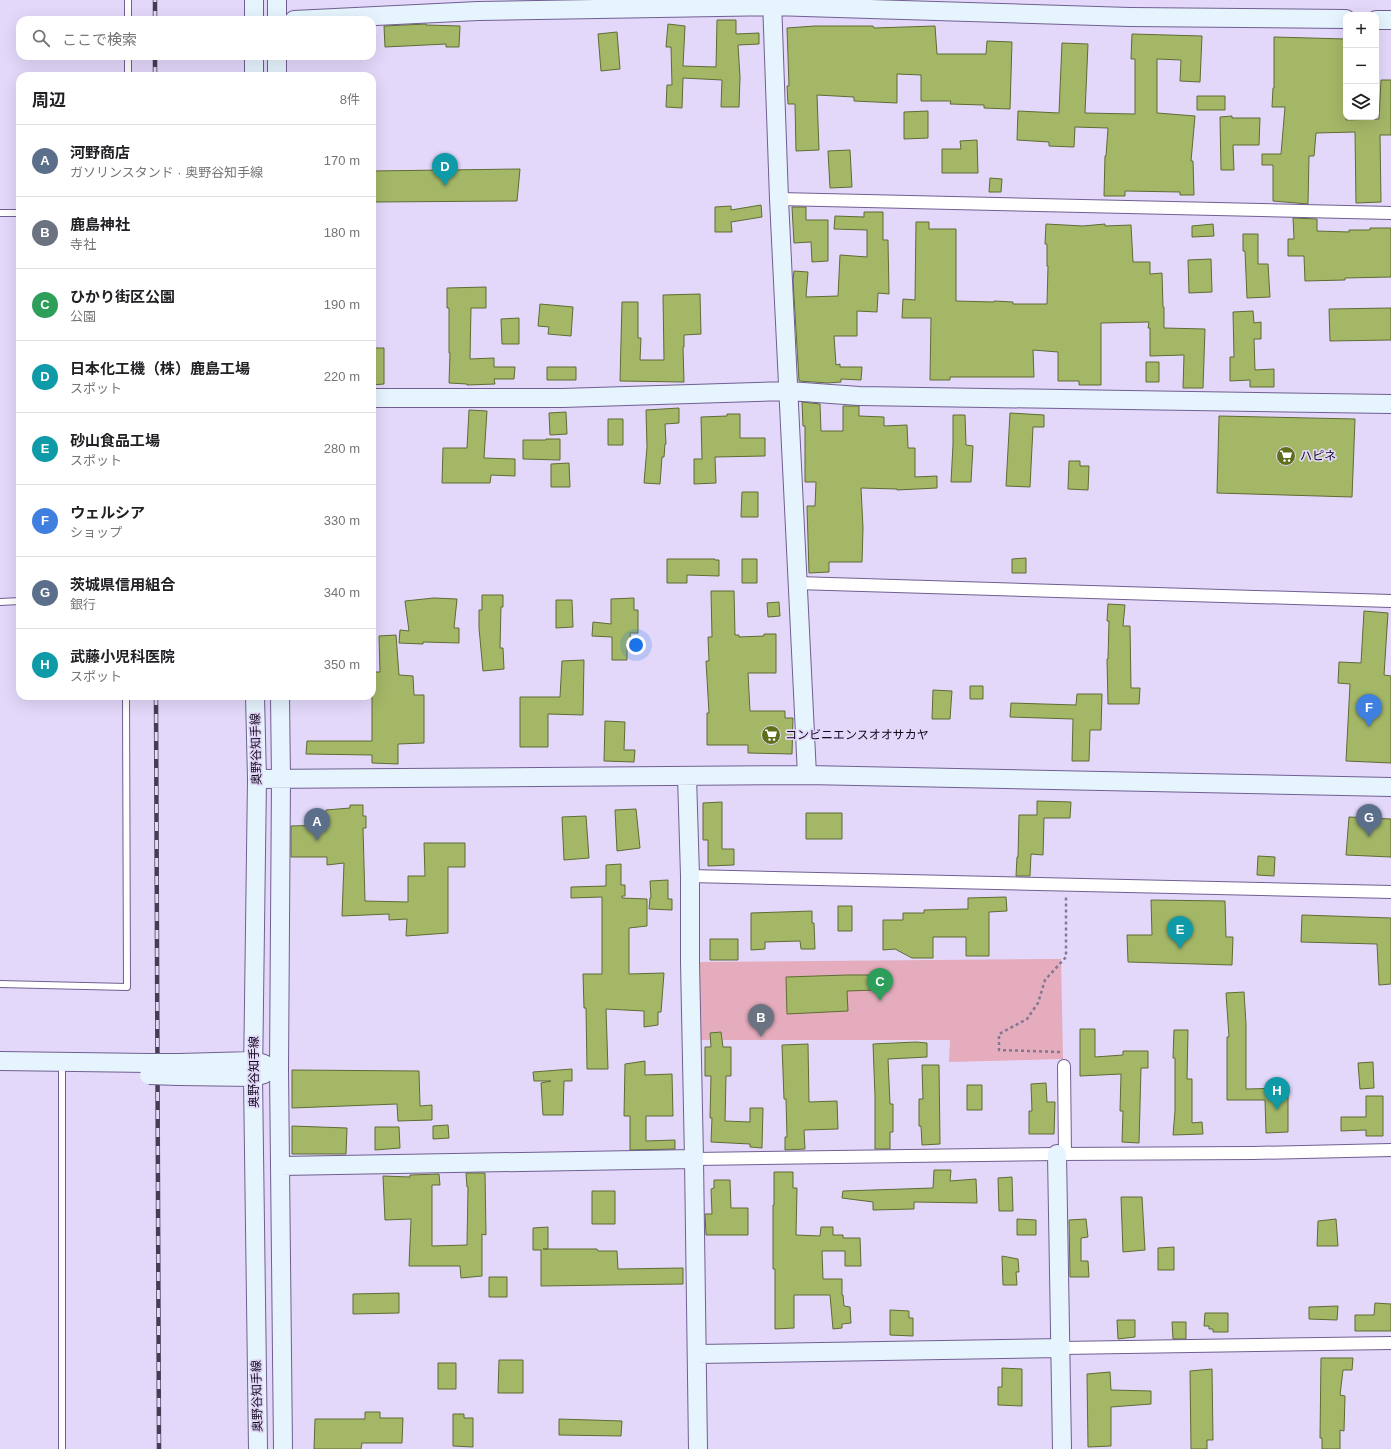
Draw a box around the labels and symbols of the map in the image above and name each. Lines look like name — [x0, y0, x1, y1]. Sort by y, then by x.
pin: D — [432, 153, 458, 186]
supermarket icon: ハピネ — [1275, 445, 1297, 467]
place label: ハピネ — [1300, 449, 1336, 463]
your location — [626, 635, 646, 655]
pin: F — [1356, 694, 1382, 727]
street label: 奥野谷知手線 — [248, 713, 264, 785]
supermarket icon: コンビニエンスオオサカヤ — [760, 724, 782, 746]
place label: コンビニエンスオオサカヤ — [785, 728, 929, 742]
pin: G — [1356, 804, 1382, 837]
pin: A — [304, 808, 330, 841]
pin: E — [1167, 916, 1193, 949]
pin: C — [867, 968, 893, 1001]
pin: B — [748, 1004, 774, 1037]
street label: 奥野谷知手線 — [247, 1036, 261, 1108]
pin: H — [1264, 1077, 1290, 1110]
street label: 奥野谷知手線 — [249, 1360, 265, 1432]

